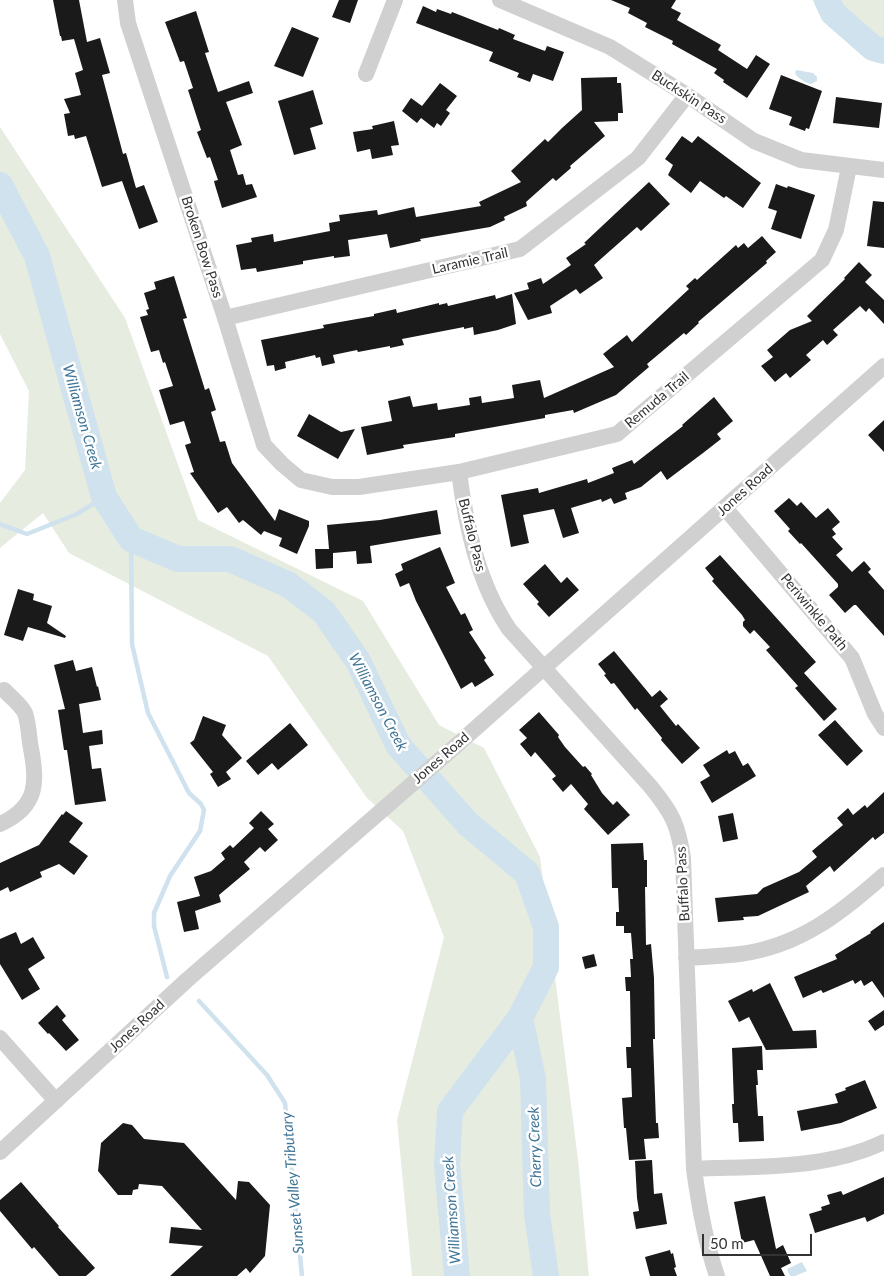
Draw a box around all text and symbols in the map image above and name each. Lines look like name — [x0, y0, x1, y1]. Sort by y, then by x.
street label: Buckskin Pass — [648, 67, 730, 127]
street label: Broken Bow Pass — [178, 194, 226, 300]
street label: Laramie Trail — [430, 244, 510, 278]
water label: Williamson Creek — [58, 362, 106, 472]
street label: Remuda Trail — [621, 368, 693, 432]
street label: Jones Road — [714, 461, 776, 519]
street label: Buffalo Pass — [455, 497, 489, 573]
street label: Periwinkle Path — [777, 570, 851, 654]
water label: Williamson Creek — [345, 650, 411, 754]
street label: Jones Road — [409, 729, 473, 787]
street label: Buffalo Pass — [673, 846, 693, 922]
street label: Jones Road — [106, 996, 168, 1056]
water label: Cherry Creek — [525, 1106, 545, 1188]
water label: Sunset Valley Tributary — [278, 1111, 308, 1255]
water label: Williamson Creek — [439, 1155, 465, 1265]
scale bar — [704, 1224, 814, 1256]
text: 50 m — [710, 1234, 744, 1252]

